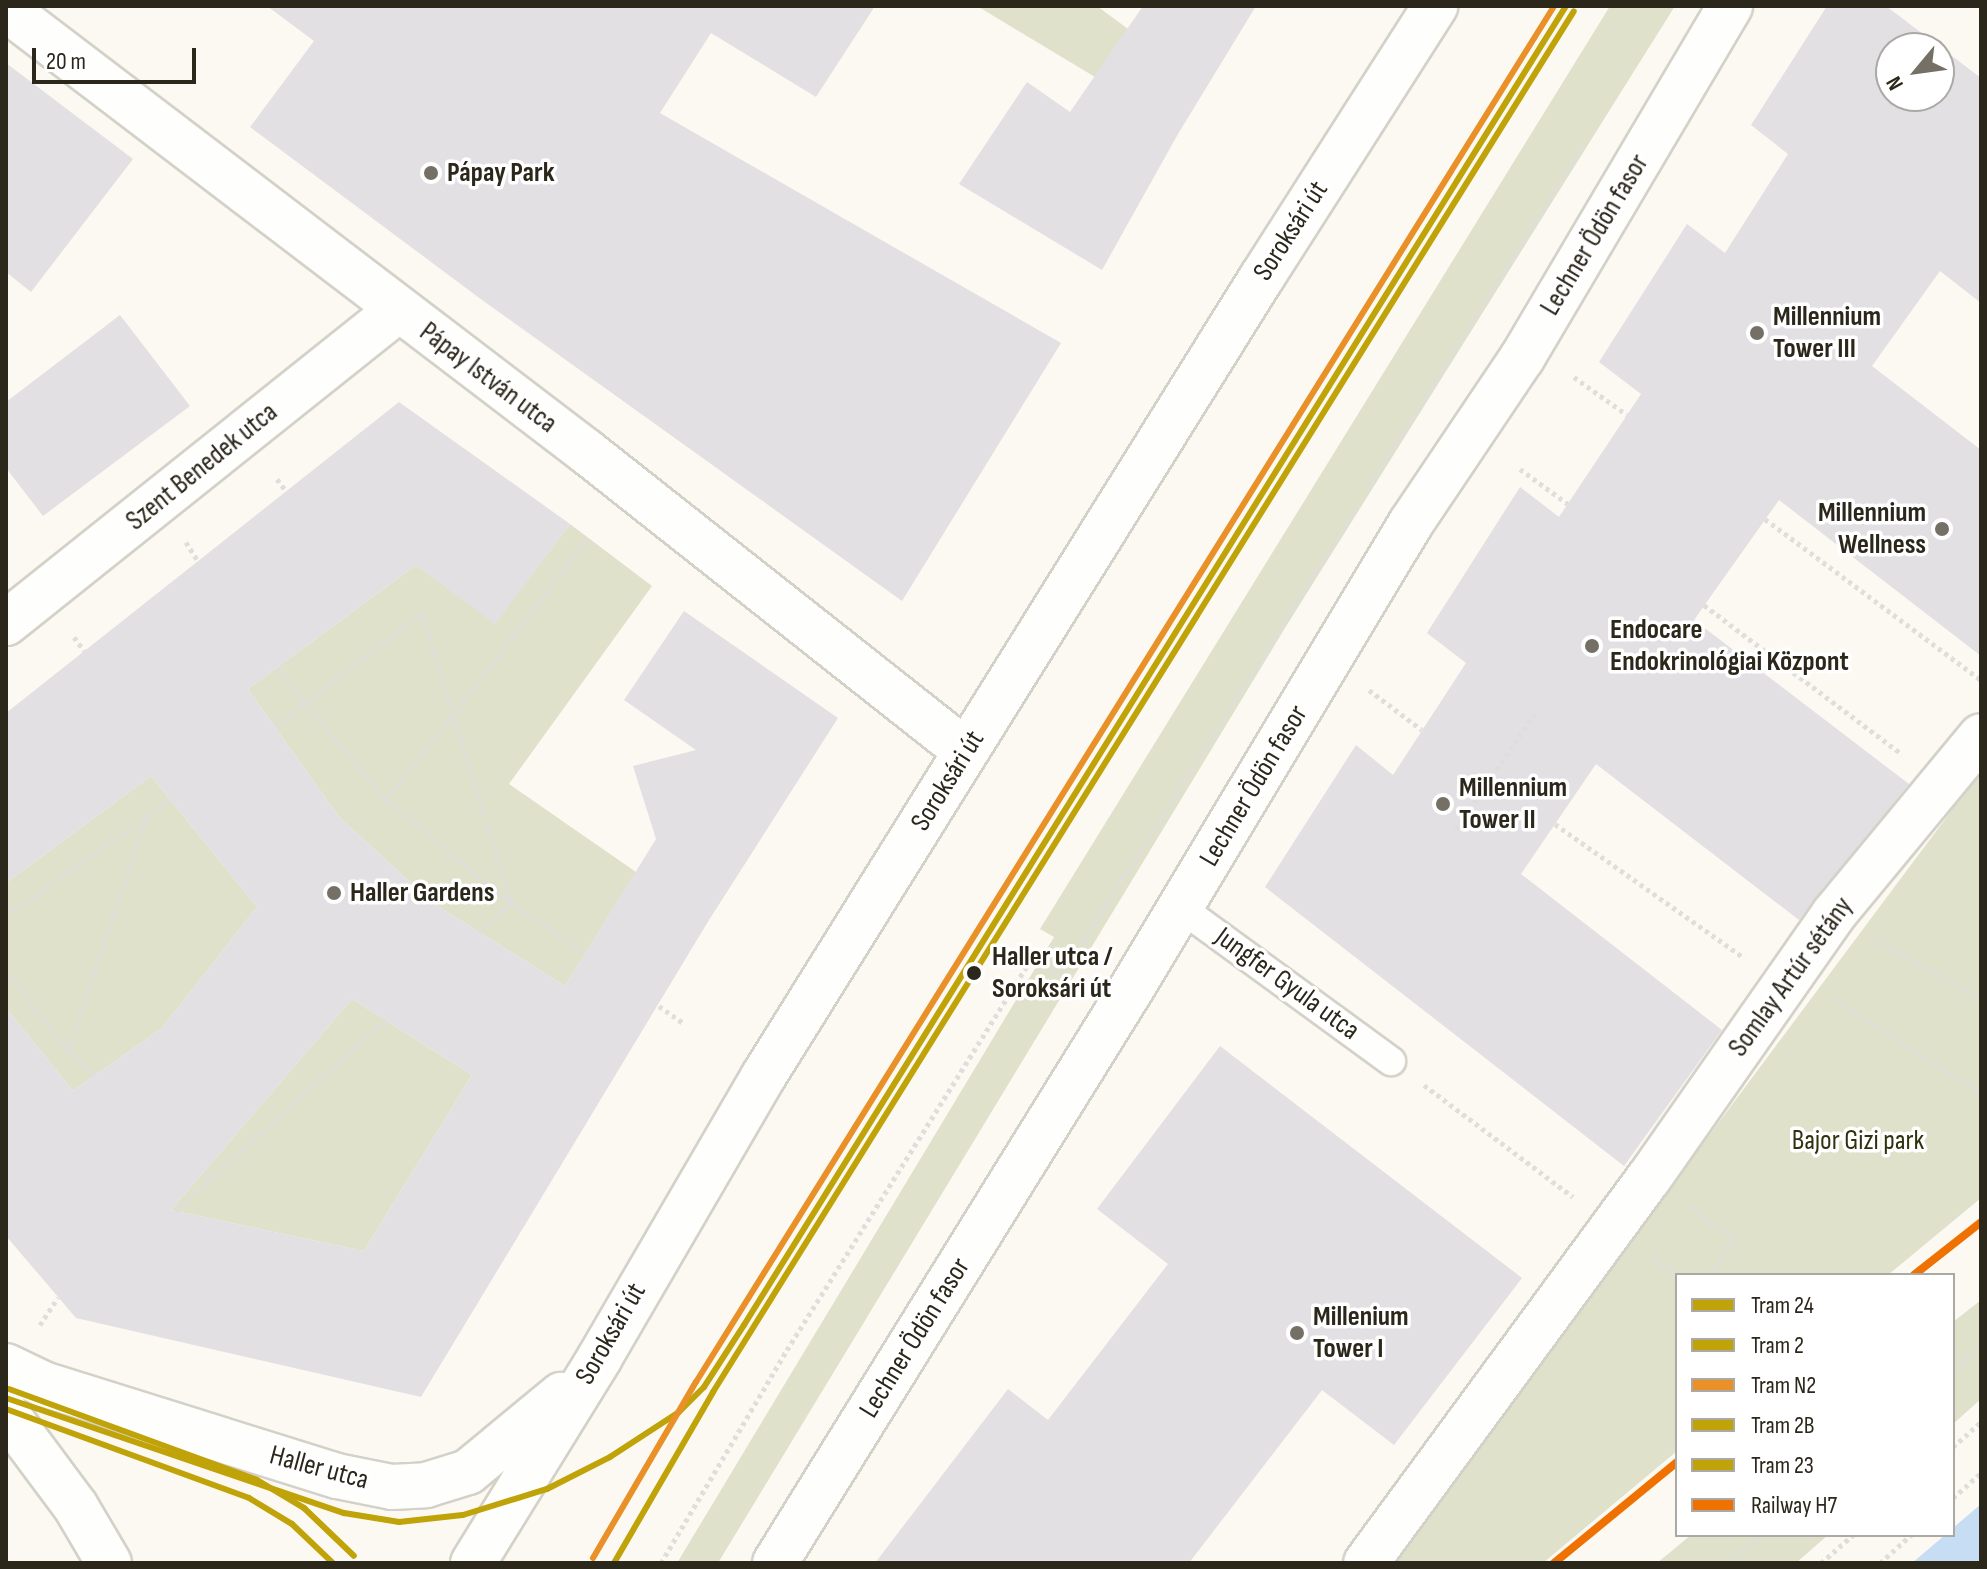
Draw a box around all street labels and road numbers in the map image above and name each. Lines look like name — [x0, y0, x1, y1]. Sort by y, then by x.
street label: Lechner Ödön fasor — [1534, 148, 1656, 322]
street label: Soroksári út — [1246, 175, 1336, 287]
street label: Pápay István utca — [413, 315, 563, 441]
street label: Szent Benedek utca — [120, 396, 284, 538]
street label: Lechner Ödön fasor — [1193, 699, 1315, 873]
street label: Soroksári út — [904, 725, 992, 837]
street label: Somlay Artúr sétány — [1722, 891, 1860, 1063]
street label: Jungfer Gyula utca — [1208, 920, 1366, 1048]
street label: Lechner Ödön fasor — [853, 1252, 977, 1424]
street label: Soroksári út — [569, 1277, 653, 1391]
street label: Haller utca — [266, 1439, 372, 1497]

